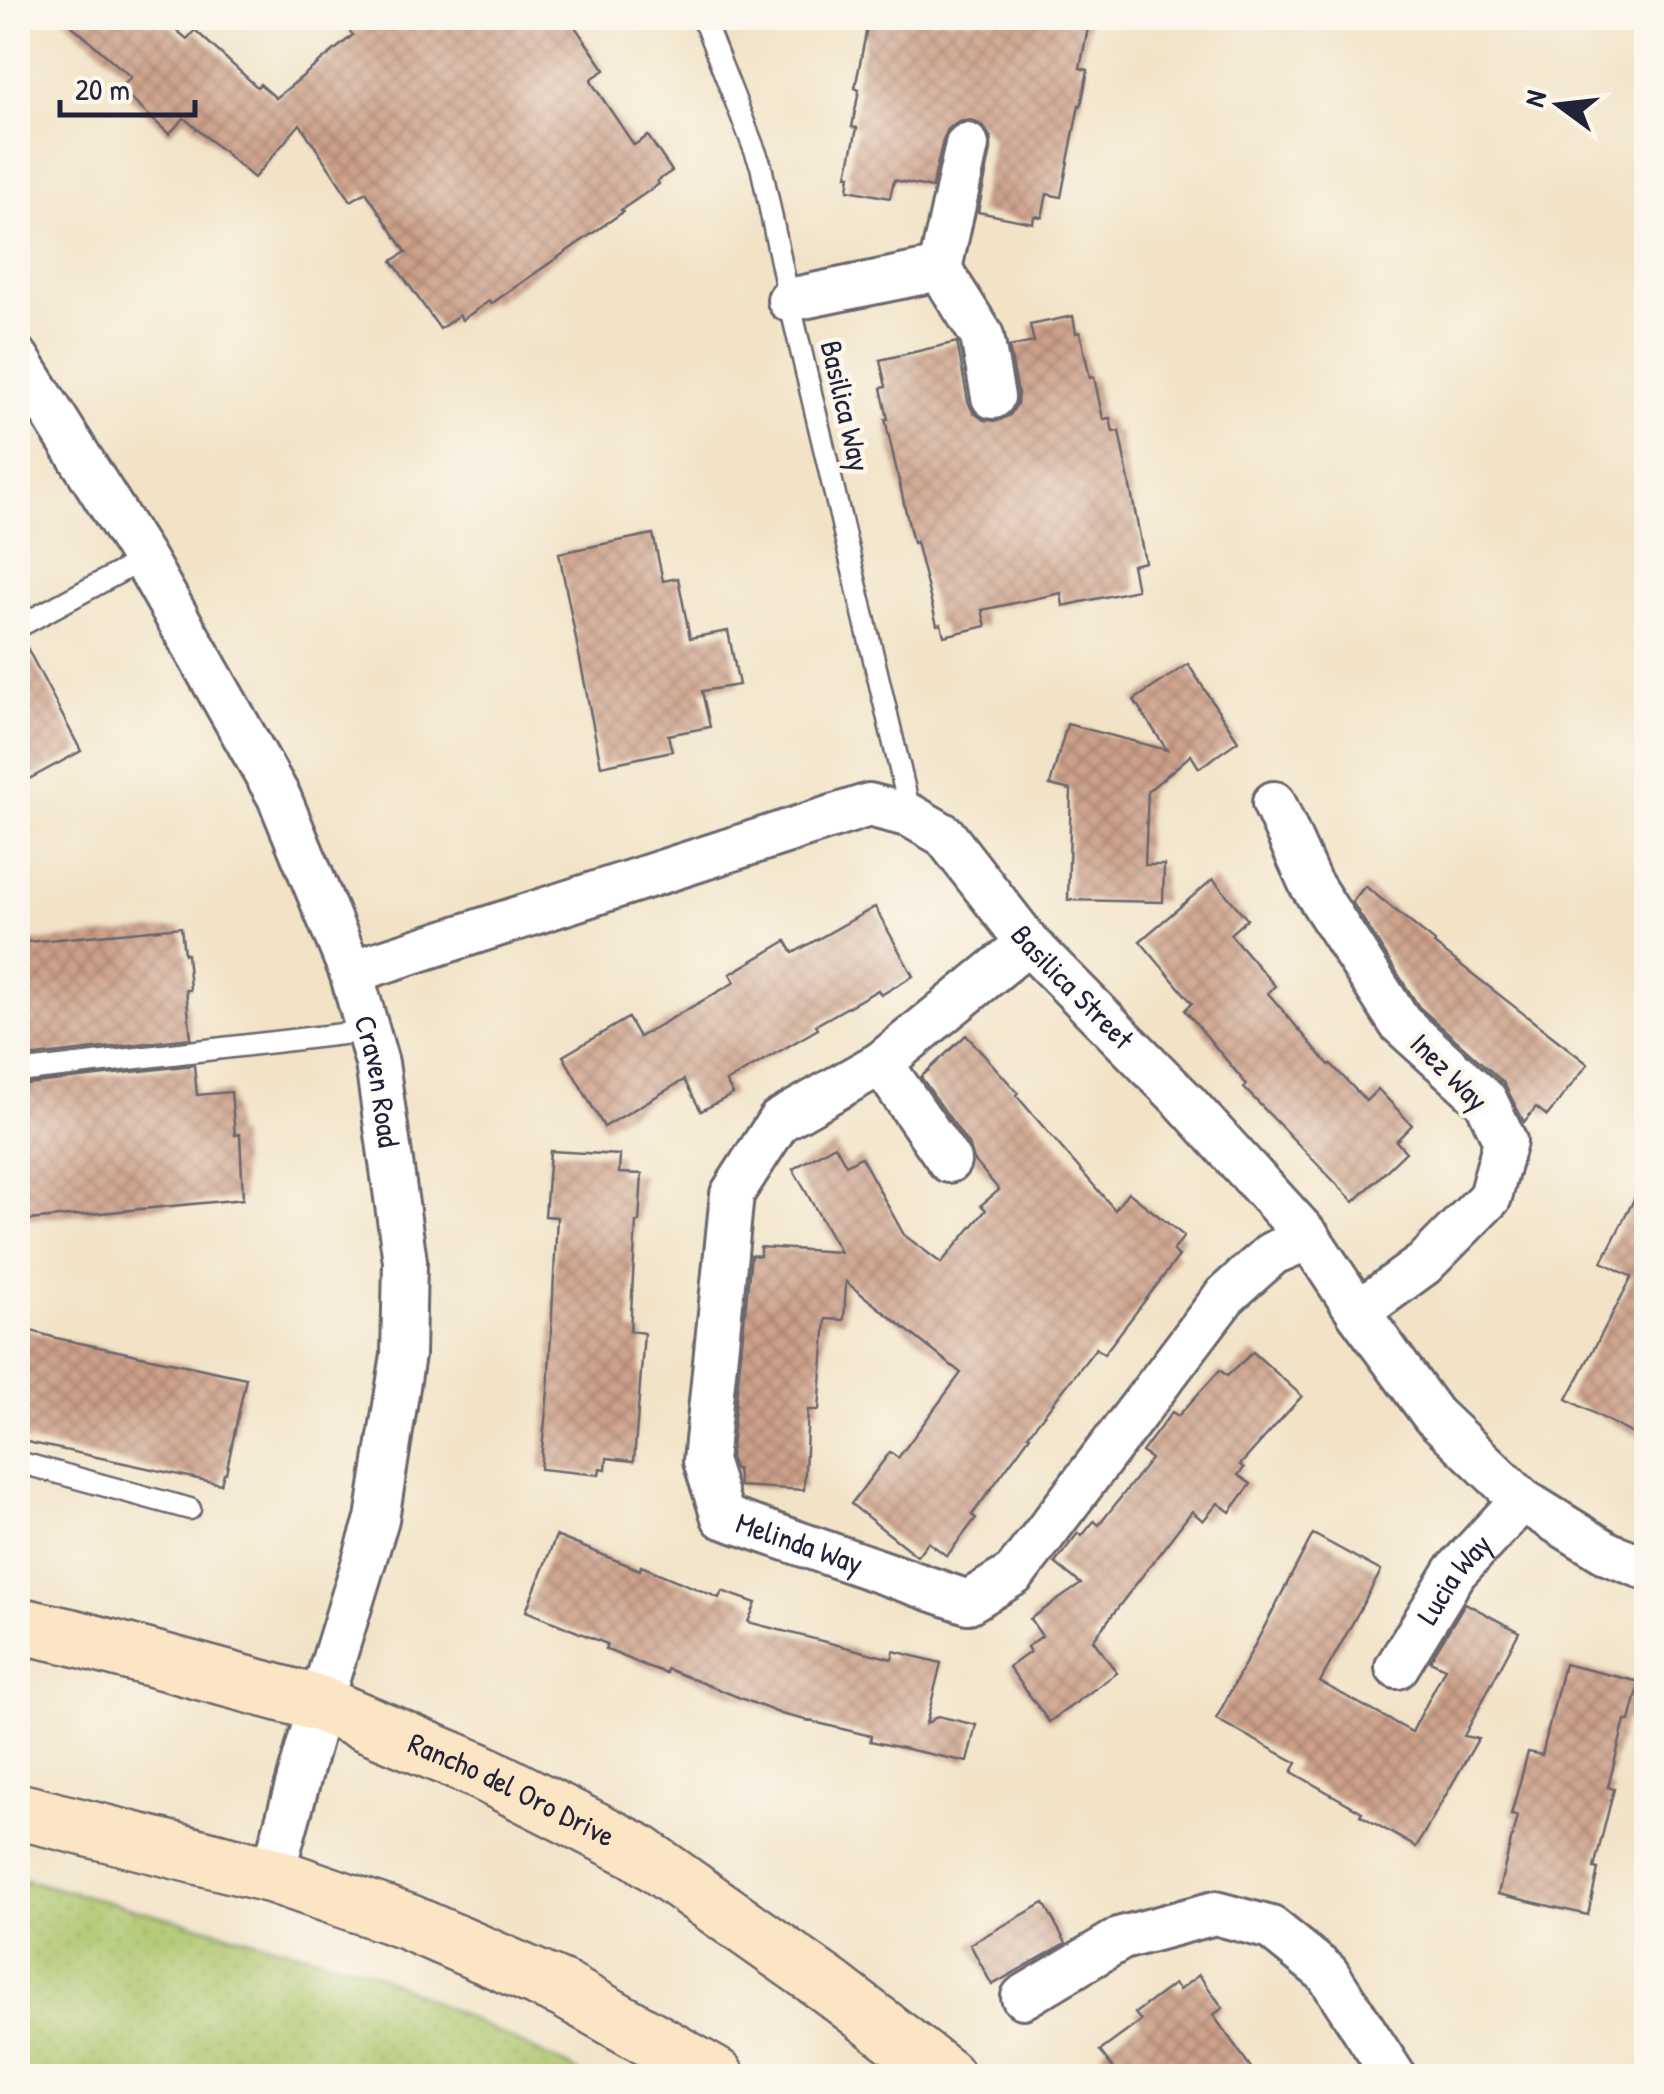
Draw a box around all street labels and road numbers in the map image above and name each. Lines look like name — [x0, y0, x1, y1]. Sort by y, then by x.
street label: Basilica Way — [812, 336, 880, 475]
street label: Basilica Street — [1002, 916, 1144, 1058]
street label: Craven Road — [345, 1011, 410, 1150]
street label: Inez Way — [1402, 1023, 1498, 1119]
street label: Melinda Way — [731, 1502, 868, 1583]
street label: Lucia Way — [1407, 1525, 1500, 1631]
street label: Rancho del Oro Drive — [403, 1723, 622, 1856]

